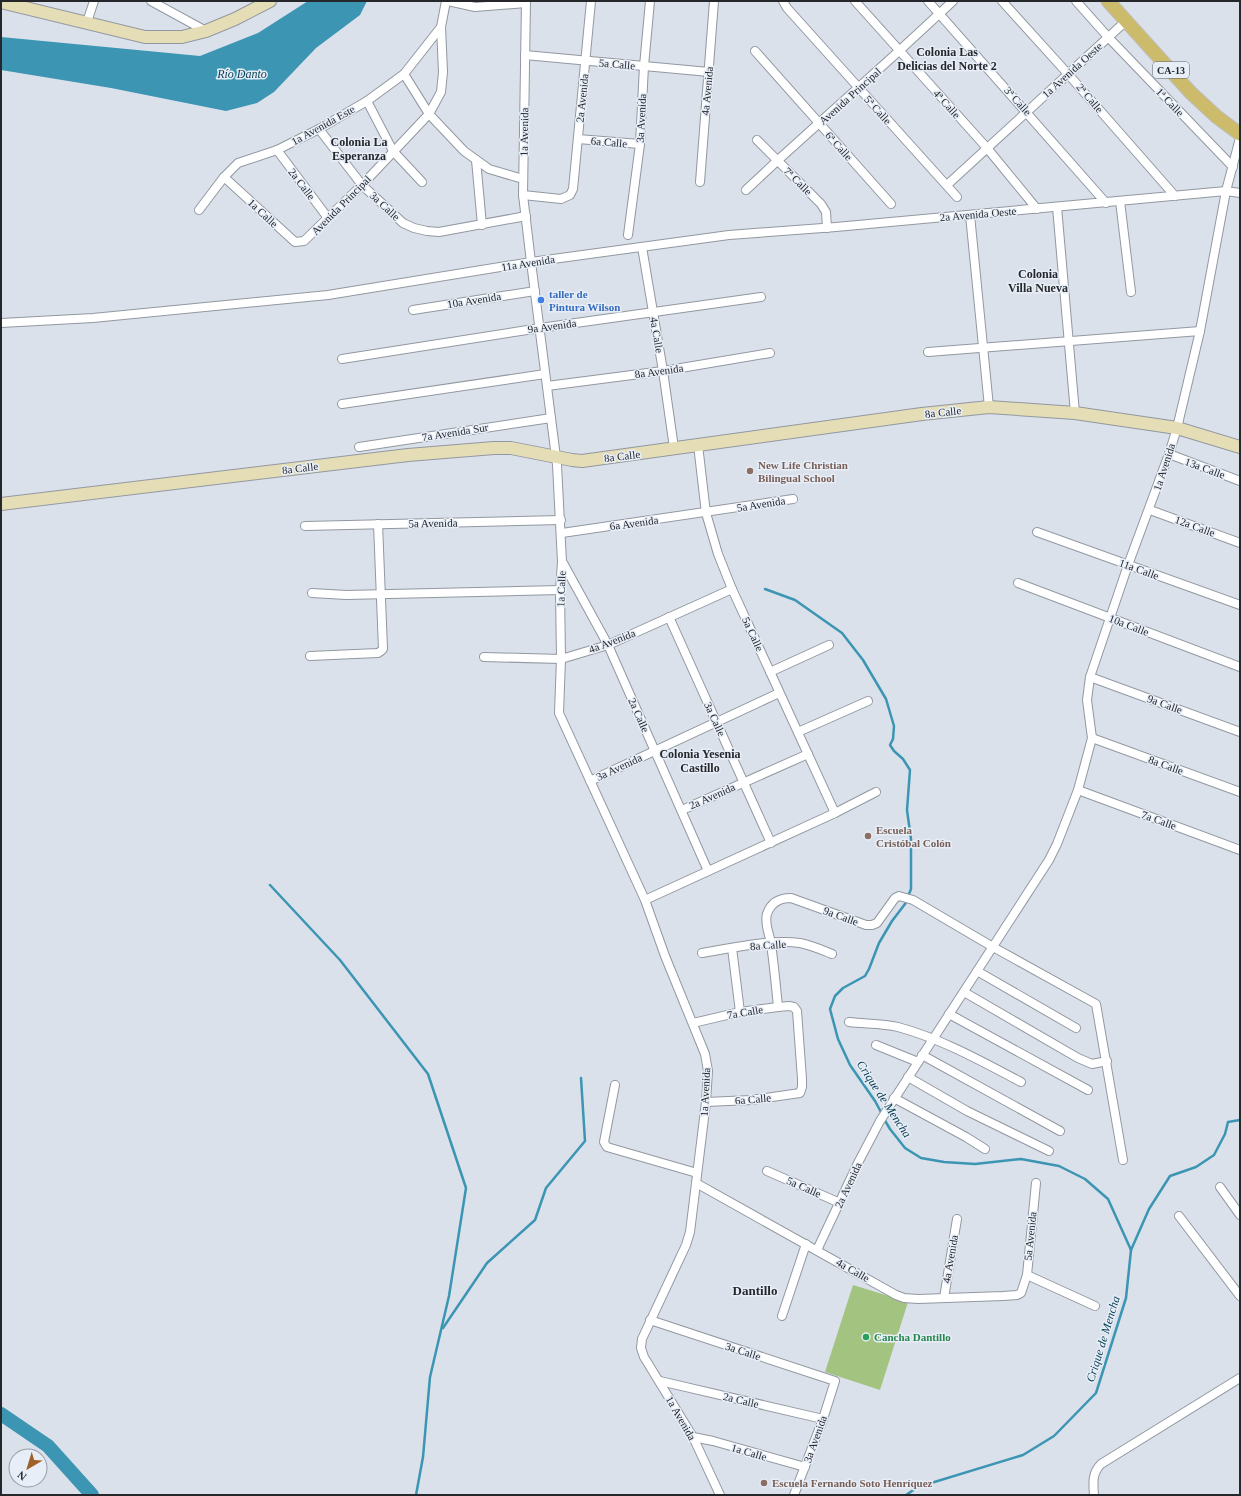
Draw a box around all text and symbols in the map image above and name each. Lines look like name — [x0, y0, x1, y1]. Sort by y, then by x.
street label: 1a Avenida Oeste — [1039, 40, 1105, 100]
district label: Colonia Las Delicias del Norte 2 — [897, 45, 997, 73]
street label: 5a Calle — [598, 56, 636, 72]
road number: CA-13 — [1153, 62, 1189, 78]
street label: Avenida Principal — [817, 65, 883, 127]
street label: 4a Avenida — [699, 66, 715, 116]
water label: Río Danto — [216, 67, 267, 81]
street label: 2a Avenida — [573, 73, 591, 123]
street label: 2ª Calle — [1074, 81, 1106, 115]
street label: 3ª Calle — [1002, 84, 1034, 118]
street label: 1ª Calle — [1154, 85, 1186, 119]
street label: 4ª Calle — [931, 87, 963, 121]
street label: 3a Avenida — [634, 93, 648, 143]
street label: 5ª Calle — [862, 93, 894, 127]
street label: 1a Avenida Este — [289, 103, 357, 147]
street label: 1a Avenida — [518, 107, 530, 157]
street label: 6ª Calle — [823, 129, 855, 163]
street label: 6a Calle — [590, 134, 628, 150]
district label: Colonia La Esperanza — [330, 135, 388, 163]
street label: 7ª Calle — [782, 165, 815, 198]
street label: 2a Calle — [286, 166, 318, 202]
street label: Avenida Principal — [309, 173, 373, 237]
street label: 3a Calle — [368, 189, 402, 223]
street label: 1a Calle — [246, 196, 280, 230]
street label: 2a Avenida Oeste — [939, 205, 1017, 223]
street label: 11a Avenida — [500, 253, 556, 273]
district label: Colonia Villa Nueva — [1008, 267, 1068, 295]
place label: taller de Pintura Wilson — [549, 288, 620, 313]
street label: 10a Avenida — [446, 290, 502, 310]
marker: taller de Pintura Wilson — [536, 295, 546, 305]
street label: 4a Calle — [648, 316, 666, 354]
street label: 9a Avenida — [527, 317, 577, 335]
street label: 8a Avenida — [634, 362, 684, 380]
street label: 8a Calle — [924, 404, 962, 420]
street label: 7a Avenida Sur — [421, 421, 489, 443]
street label: 1a Avenida — [1151, 442, 1177, 492]
street label: 8a Calle — [603, 448, 641, 464]
street label: 13a Calle — [1183, 455, 1227, 481]
place label: New Life Christian Bilingual School — [758, 459, 848, 484]
street label: 8a Calle — [281, 460, 319, 476]
marker: New Life Christian Bilingual School — [745, 466, 755, 476]
street label: 5a Avenida — [736, 494, 786, 514]
street label: 12a Calle — [1173, 513, 1217, 539]
street label: 6a Avenida — [609, 514, 659, 532]
street label: 5a Avenida — [408, 517, 458, 529]
street label: 11a Calle — [1117, 556, 1161, 582]
street label: 1a Calle — [554, 571, 568, 607]
street label: 10a Calle — [1107, 612, 1151, 638]
street label: 5a Calle — [740, 615, 766, 653]
street label: 4a Avenida — [587, 627, 637, 655]
street label: 9a Calle — [1146, 692, 1184, 716]
street label: 2a Calle — [626, 696, 652, 734]
street label: 3a Calle — [702, 700, 728, 738]
district label: Colonia Yesenia Castillo — [659, 747, 741, 775]
street label: 3a Avenida — [594, 751, 644, 783]
street label: 8a Calle — [1147, 753, 1185, 777]
street label: 2a Avenida — [687, 781, 737, 811]
street label: 7a Calle — [1140, 808, 1178, 832]
place label: Escuela Cristóbal Colón — [876, 824, 951, 849]
marker: Escuela Cristóbal Colón — [863, 831, 873, 841]
street label: 9a Calle — [822, 904, 860, 928]
street label: 8a Calle — [749, 938, 787, 952]
street label: 7a Calle — [726, 1003, 764, 1021]
water label: Crique de Mencha — [854, 1058, 914, 1140]
street label: 1a Avenida — [698, 1067, 712, 1117]
street label: 6a Calle — [734, 1091, 772, 1107]
street label: 2a Avenida — [832, 1160, 864, 1210]
street label: 5a Calle — [785, 1174, 823, 1200]
street label: 5a Avenida — [1021, 1211, 1039, 1261]
street label: 4a Avenida — [940, 1234, 960, 1284]
street label: 4a Calle — [834, 1256, 872, 1284]
district label: Dantillo — [733, 1283, 777, 1298]
water label: Crique de Mencha — [1083, 1294, 1123, 1384]
place label: Cancha Dantillo — [874, 1331, 951, 1343]
marker: Cancha Dantillo — [861, 1332, 871, 1342]
street label: 3a Calle — [724, 1340, 762, 1362]
street label: 2a Calle — [722, 1390, 760, 1410]
street label: 1a Avenida — [664, 1394, 698, 1442]
street label: 3a Avenida — [801, 1414, 829, 1464]
street label: 1a Calle — [730, 1441, 768, 1463]
north arrow — [8, 1448, 48, 1488]
text: N — [15, 1469, 29, 1483]
place label: Escuela Fernando Soto Henríquez — [772, 1477, 933, 1489]
marker: Escuela Fernando Soto Henríquez — [759, 1478, 769, 1488]

